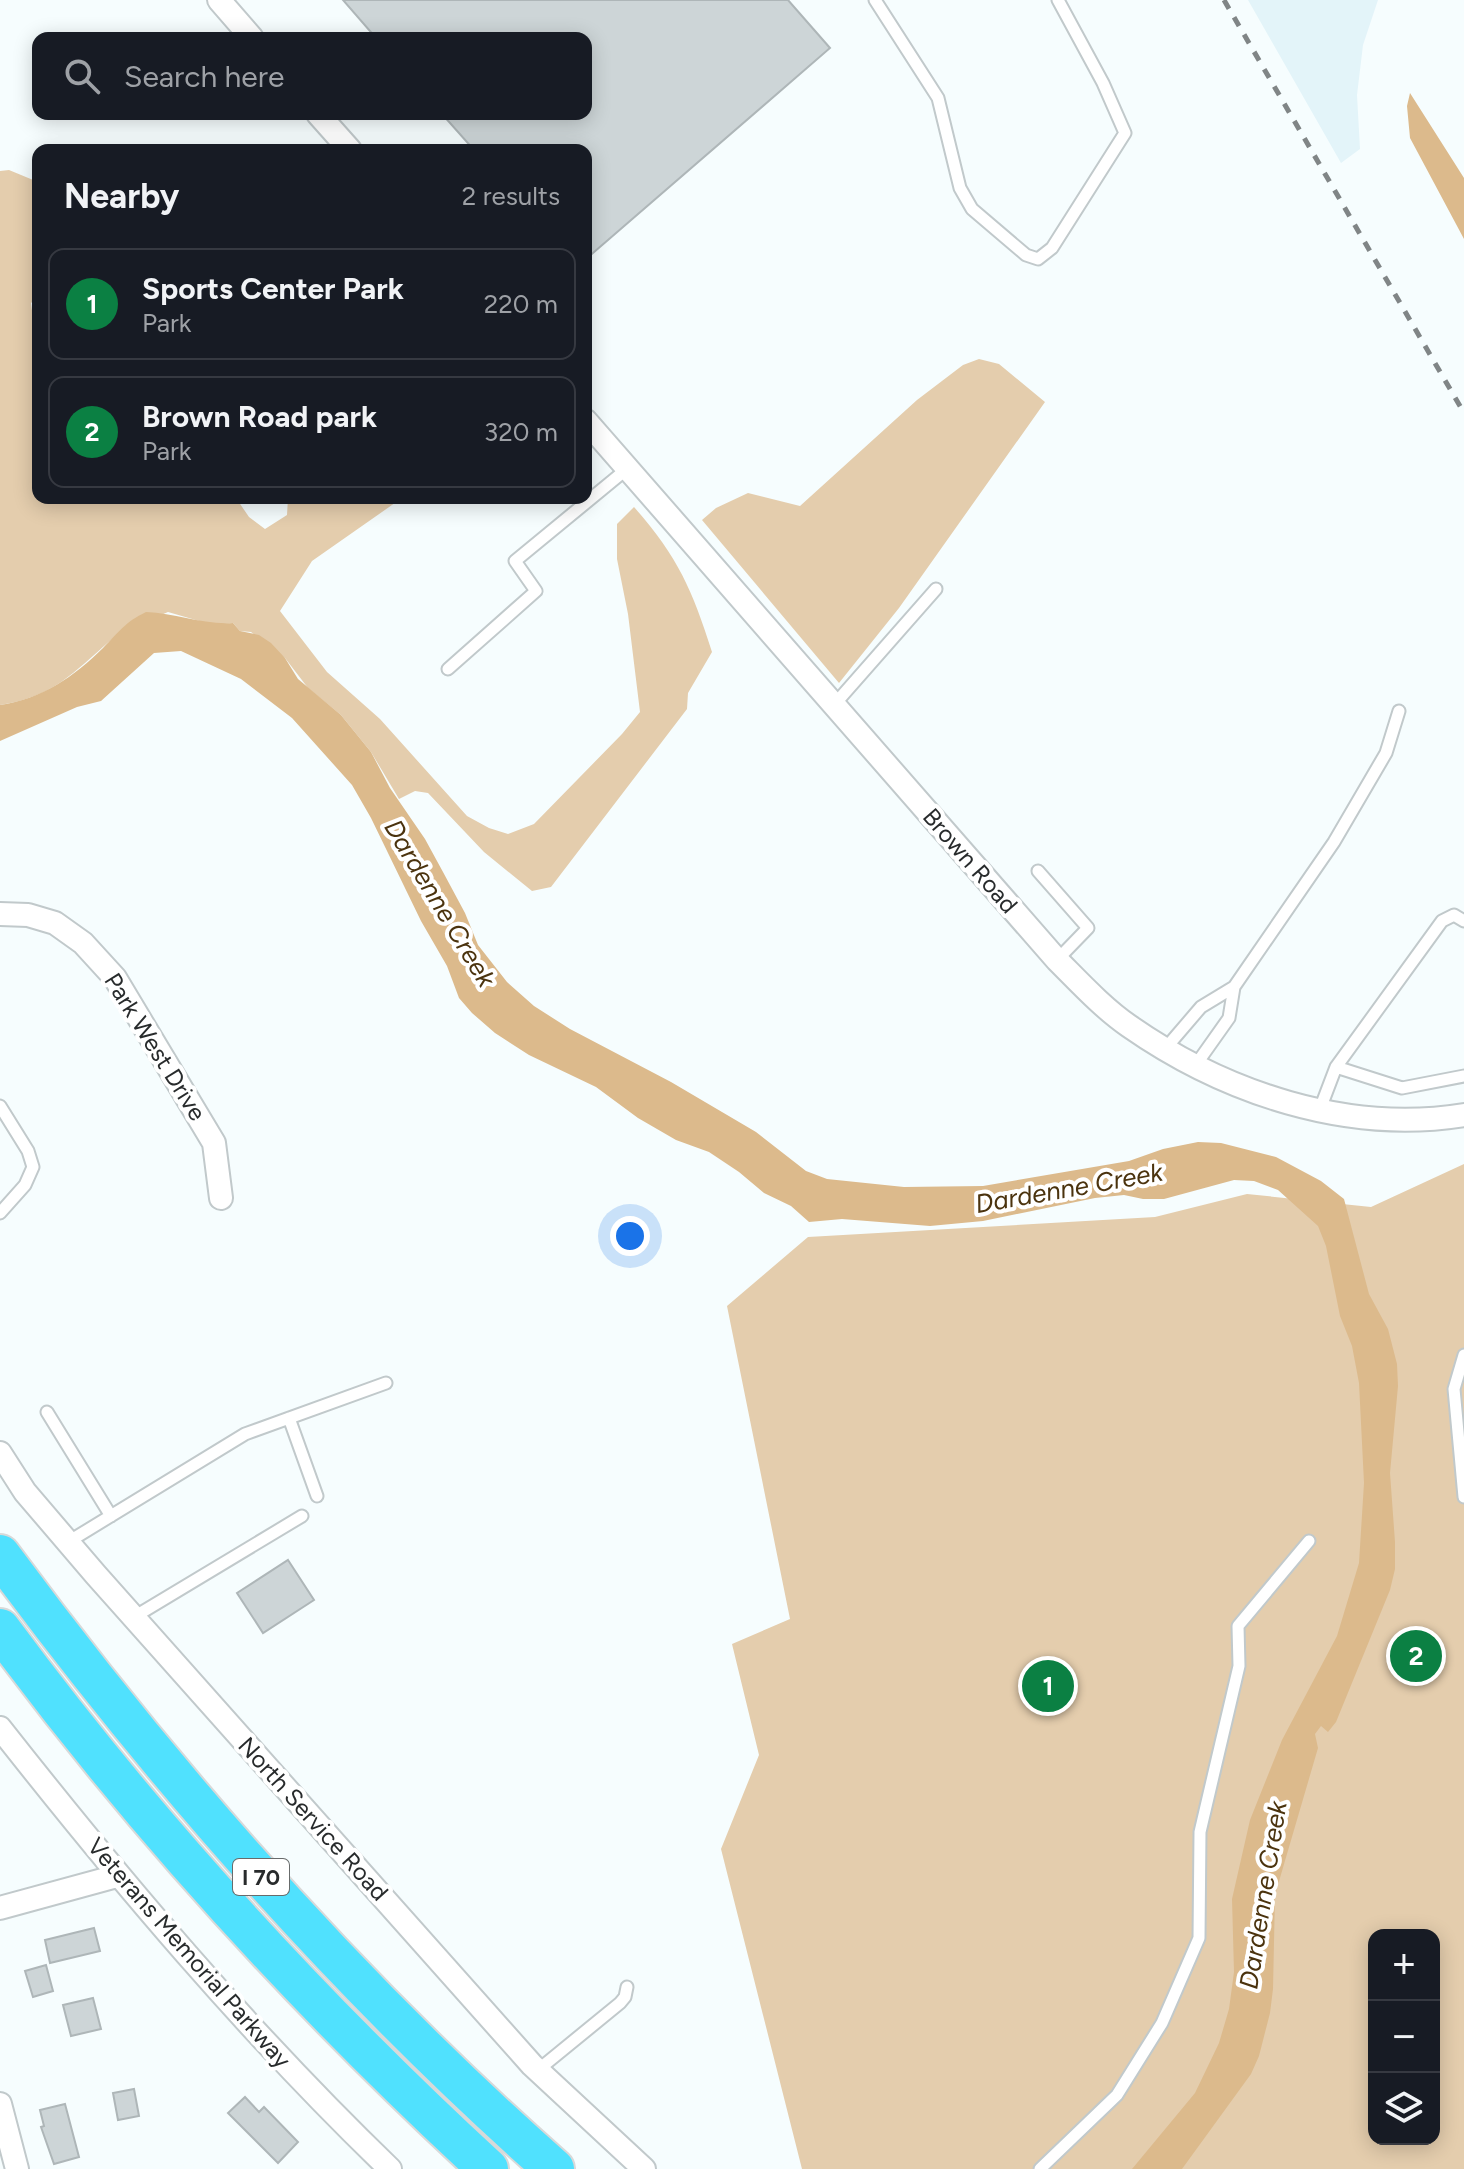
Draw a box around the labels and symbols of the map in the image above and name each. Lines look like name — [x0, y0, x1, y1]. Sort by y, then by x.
street label: Brown Road — [917, 802, 1024, 919]
water label: Dardenne Creek — [377, 813, 503, 994]
street label: Park West Drive — [98, 968, 212, 1126]
water label: Dardenne Creek — [973, 1156, 1167, 1220]
your location — [610, 1216, 650, 1256]
pin: 2 — [1390, 1626, 1442, 1686]
pin: 1 — [1022, 1656, 1074, 1716]
street label: North Service Road — [232, 1731, 394, 1906]
water label: Dardenne Creek — [1232, 1797, 1294, 1991]
street label: Veterans Memorial Parkway — [82, 1832, 297, 2074]
road number: I 70 — [233, 1859, 289, 1895]

